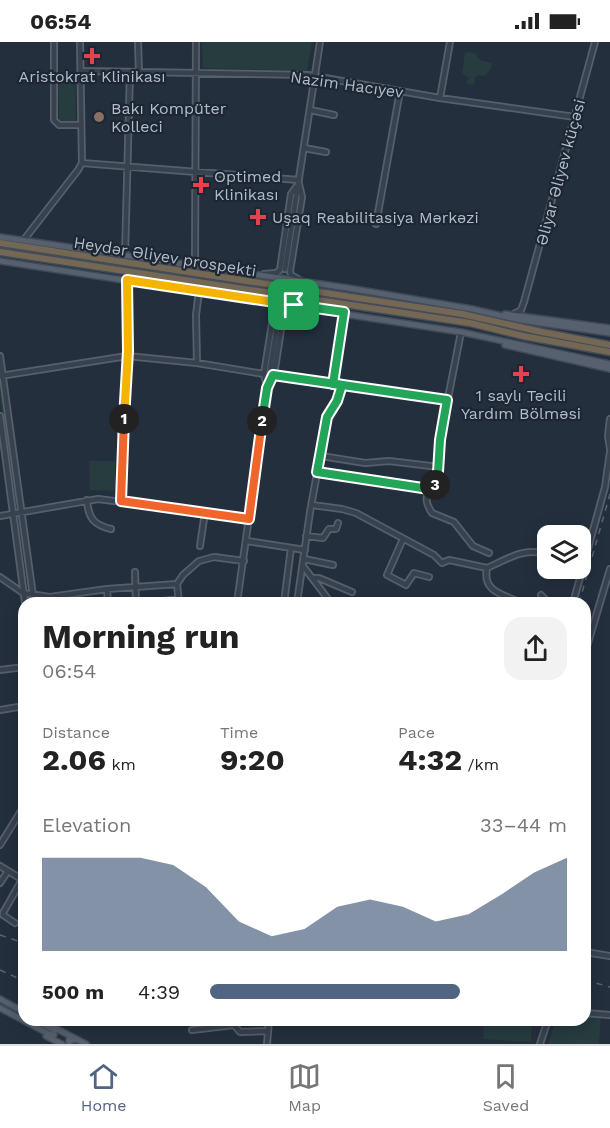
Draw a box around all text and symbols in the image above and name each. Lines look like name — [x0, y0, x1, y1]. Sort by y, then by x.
text: 06:54 — [30, 9, 91, 34]
marker: Aristokrat Klinikası — [83, 47, 101, 65]
place label: Aristokrat Klinikası — [19, 67, 165, 86]
street label: Nazim Hacıyev — [289, 67, 405, 102]
street label: Əliyar Əliyev küçəsi — [532, 97, 589, 247]
place label: Bakı Kompüter Kolleci — [111, 99, 227, 136]
marker: Bakı Kompüter Kolleci — [92, 110, 106, 124]
place label: Optimed Klinikası — [214, 167, 281, 204]
marker: Optimed Klinikası — [192, 176, 210, 194]
marker: Uşaq Reabilitasiya Mərkəzi — [249, 208, 267, 226]
place label: Uşaq Reabilitasiya Mərkəzi — [272, 208, 479, 227]
street label: Heydər Əliyev prospekti — [72, 233, 257, 280]
pin — [268, 279, 319, 330]
icon: arrive — [277, 288, 310, 321]
marker: 1 saylı Təcili Yardım Bölməsi — [512, 365, 530, 383]
place label: 1 saylı Təcili Yardım Bölməsi — [461, 386, 581, 423]
pin: 1 — [109, 404, 139, 434]
pin: 2 — [247, 406, 277, 436]
text: 1 — [121, 409, 127, 428]
text: 2 — [257, 411, 267, 430]
pin: 3 — [420, 470, 450, 500]
text: 3 — [430, 475, 440, 494]
map controls — [537, 525, 591, 579]
button: layers — [537, 525, 591, 579]
text: Morning run — [42, 617, 239, 656]
button: share — [504, 617, 567, 680]
text: 06:54 — [42, 659, 96, 683]
text: Distance — [42, 723, 110, 742]
text: Time — [220, 723, 258, 742]
text: Pace — [398, 723, 435, 742]
text: 2.06 — [42, 742, 106, 777]
text: 9:20 — [220, 742, 285, 777]
text: 4:32 — [398, 742, 462, 777]
text: km — [106, 755, 136, 774]
text: /km — [462, 755, 499, 774]
text: Elevation — [42, 813, 131, 837]
text: 33–44 m — [480, 813, 567, 837]
text: 500 m — [42, 980, 104, 1004]
text: 4:39 — [138, 980, 180, 1004]
tab: Home — [81, 1060, 127, 1115]
tab: Map — [288, 1060, 321, 1115]
tab: Saved — [483, 1060, 529, 1115]

